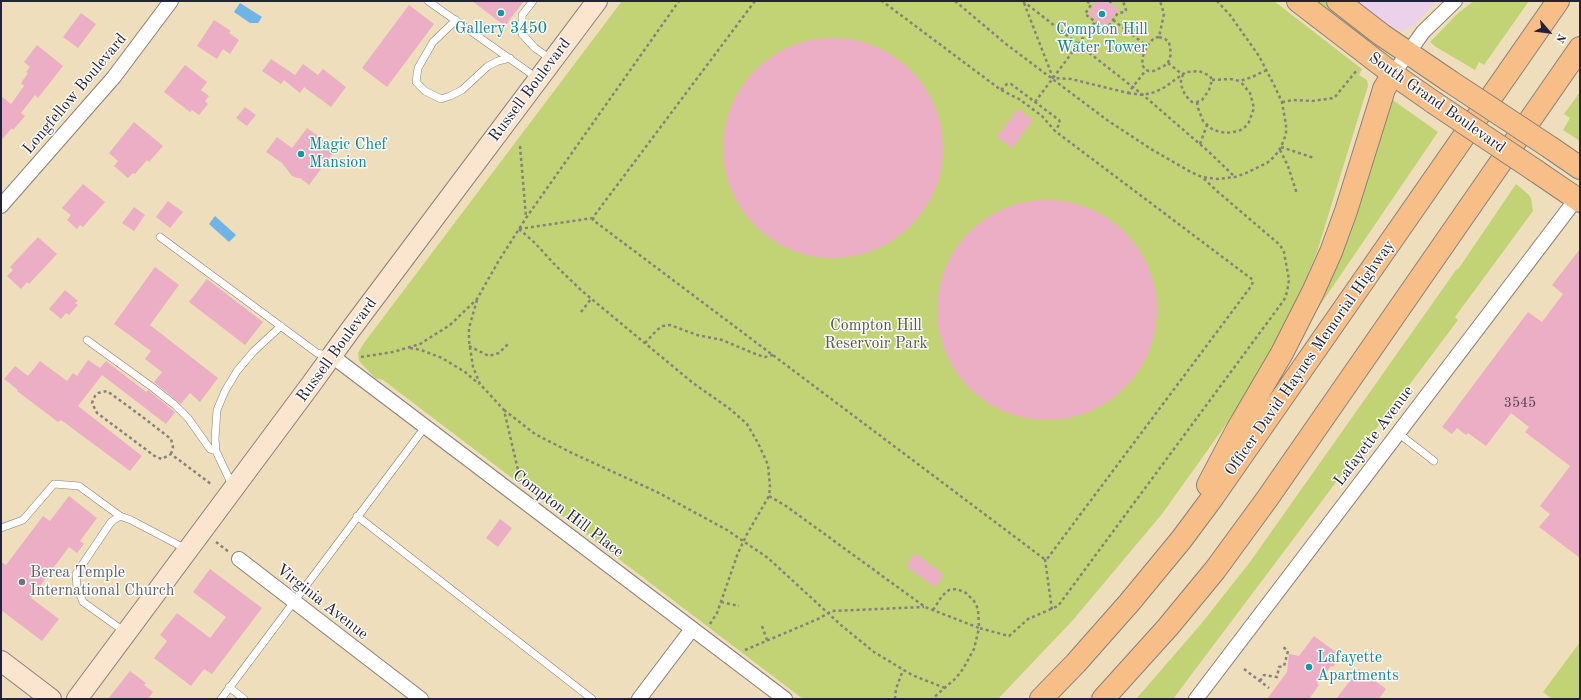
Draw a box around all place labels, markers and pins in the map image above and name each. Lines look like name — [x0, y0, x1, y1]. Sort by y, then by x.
marker: Gallery 3450 — [496, 8, 506, 18]
marker: Compton Hill Water Tower — [1097, 9, 1107, 19]
place label: Gallery 3450 — [455, 19, 547, 39]
place label: Compton Hill Water Tower — [1056, 20, 1148, 58]
place label: Magic Chef Mansion — [309, 135, 387, 173]
marker: Magic Chef Mansion — [296, 149, 306, 159]
place label: Berea Temple International Church — [30, 563, 174, 601]
marker: Berea Temple International Church — [17, 577, 27, 587]
place label: Lafayette Apartments — [1317, 648, 1399, 686]
marker: Lafayette Apartments — [1304, 662, 1314, 672]

